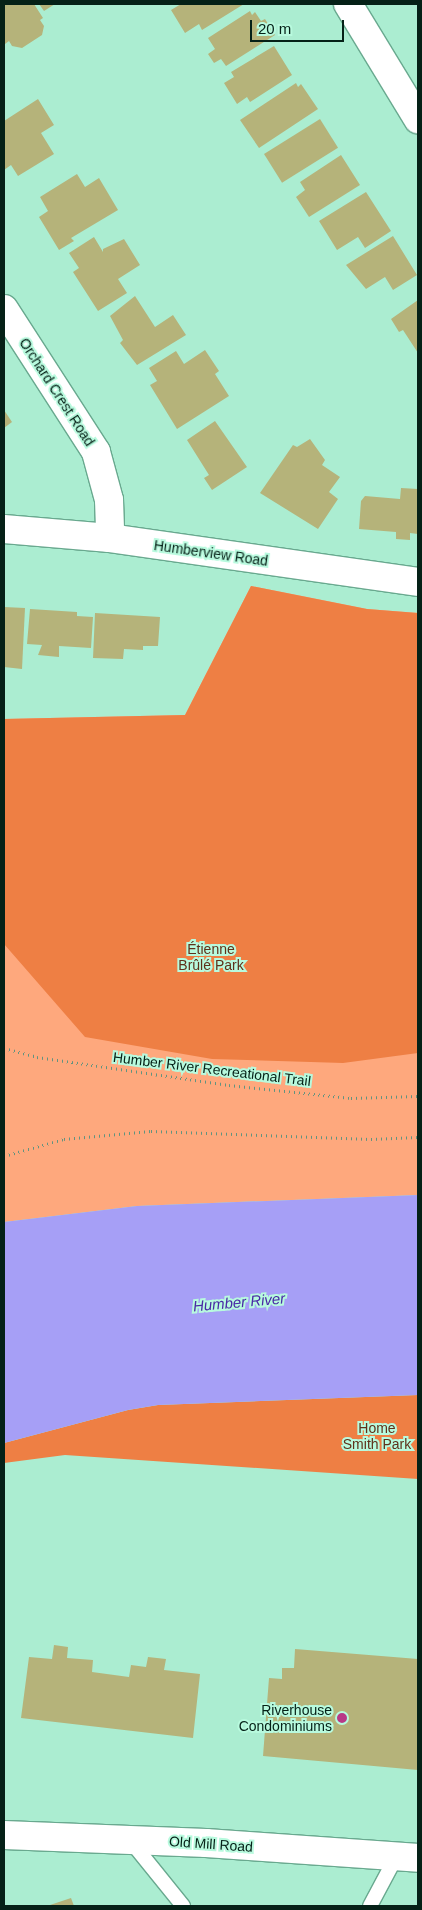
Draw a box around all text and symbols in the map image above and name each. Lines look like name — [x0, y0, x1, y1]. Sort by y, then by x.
scale bar — [252, 10, 346, 42]
text: 20 m — [258, 20, 291, 37]
street label: Orchard Crest Road — [16, 335, 98, 449]
street label: Humberview Road — [153, 537, 269, 569]
park label: Étienne Brûlé Park — [178, 941, 244, 974]
street label: Humber River Recreational Trail — [112, 1049, 312, 1089]
water label: Humber River — [192, 1289, 286, 1315]
park label: Home Smith Park — [343, 1420, 411, 1452]
place label: Riverhouse Condominiums — [239, 1702, 332, 1734]
marker: Riverhouse Condominiums — [336, 1712, 348, 1724]
street label: Old Mill Road — [169, 1833, 253, 1855]

